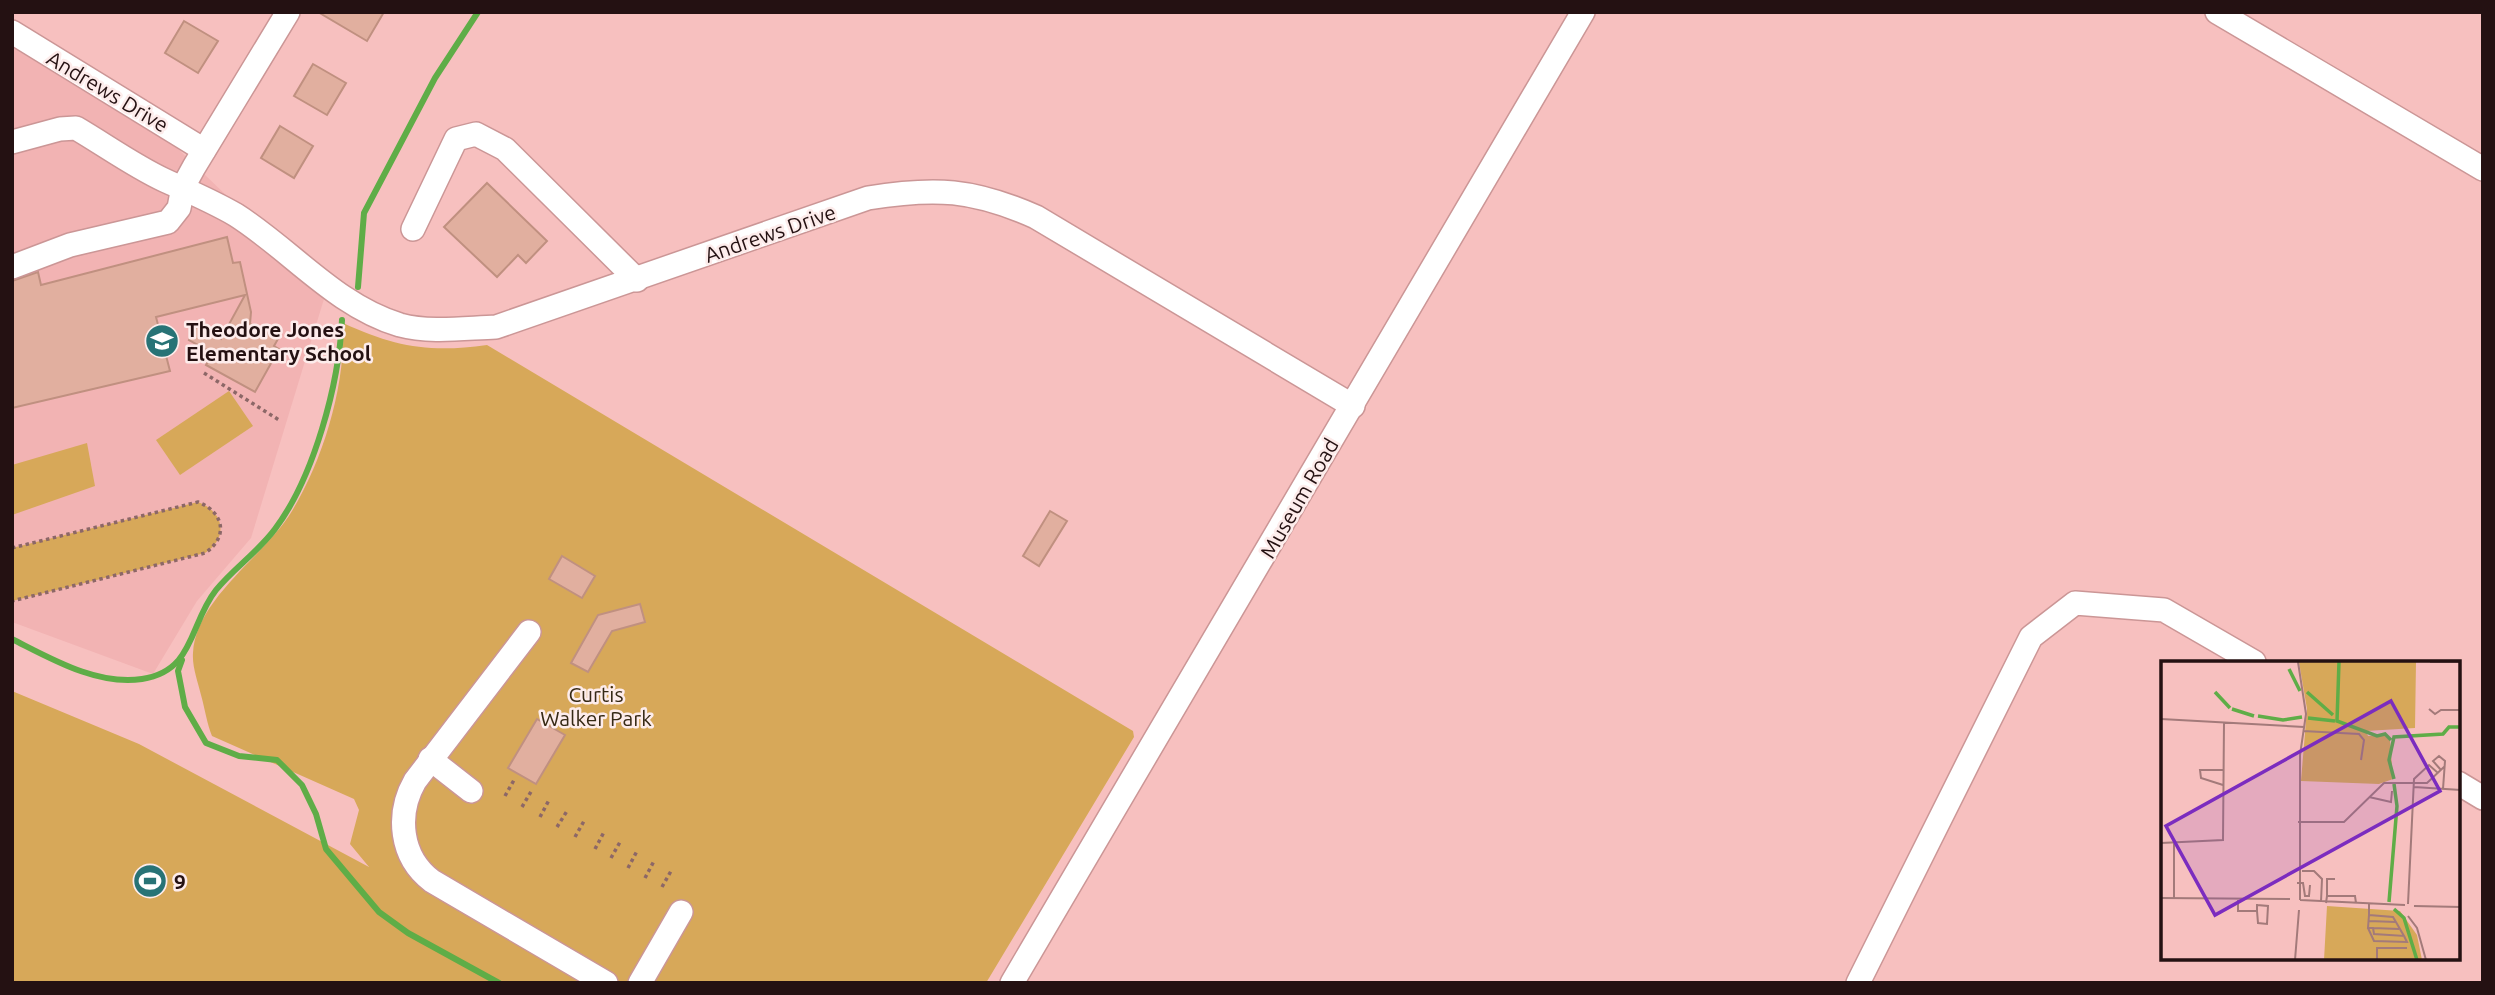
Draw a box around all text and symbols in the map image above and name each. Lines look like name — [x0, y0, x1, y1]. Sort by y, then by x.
street label: Andrews Drive — [43, 45, 173, 137]
street label: Andrews Drive — [701, 199, 839, 267]
place label: Theodore Jones Elementary School — [186, 317, 371, 365]
school or university icon: Theodore Jones Elementary School — [143, 322, 181, 360]
street label: Museum Road — [1255, 434, 1343, 562]
inset map — [2161, 661, 2460, 960]
park label: Curtis Walker Park — [540, 682, 652, 730]
sports icon: 9 — [131, 862, 169, 900]
place label: 9 — [174, 869, 186, 893]

